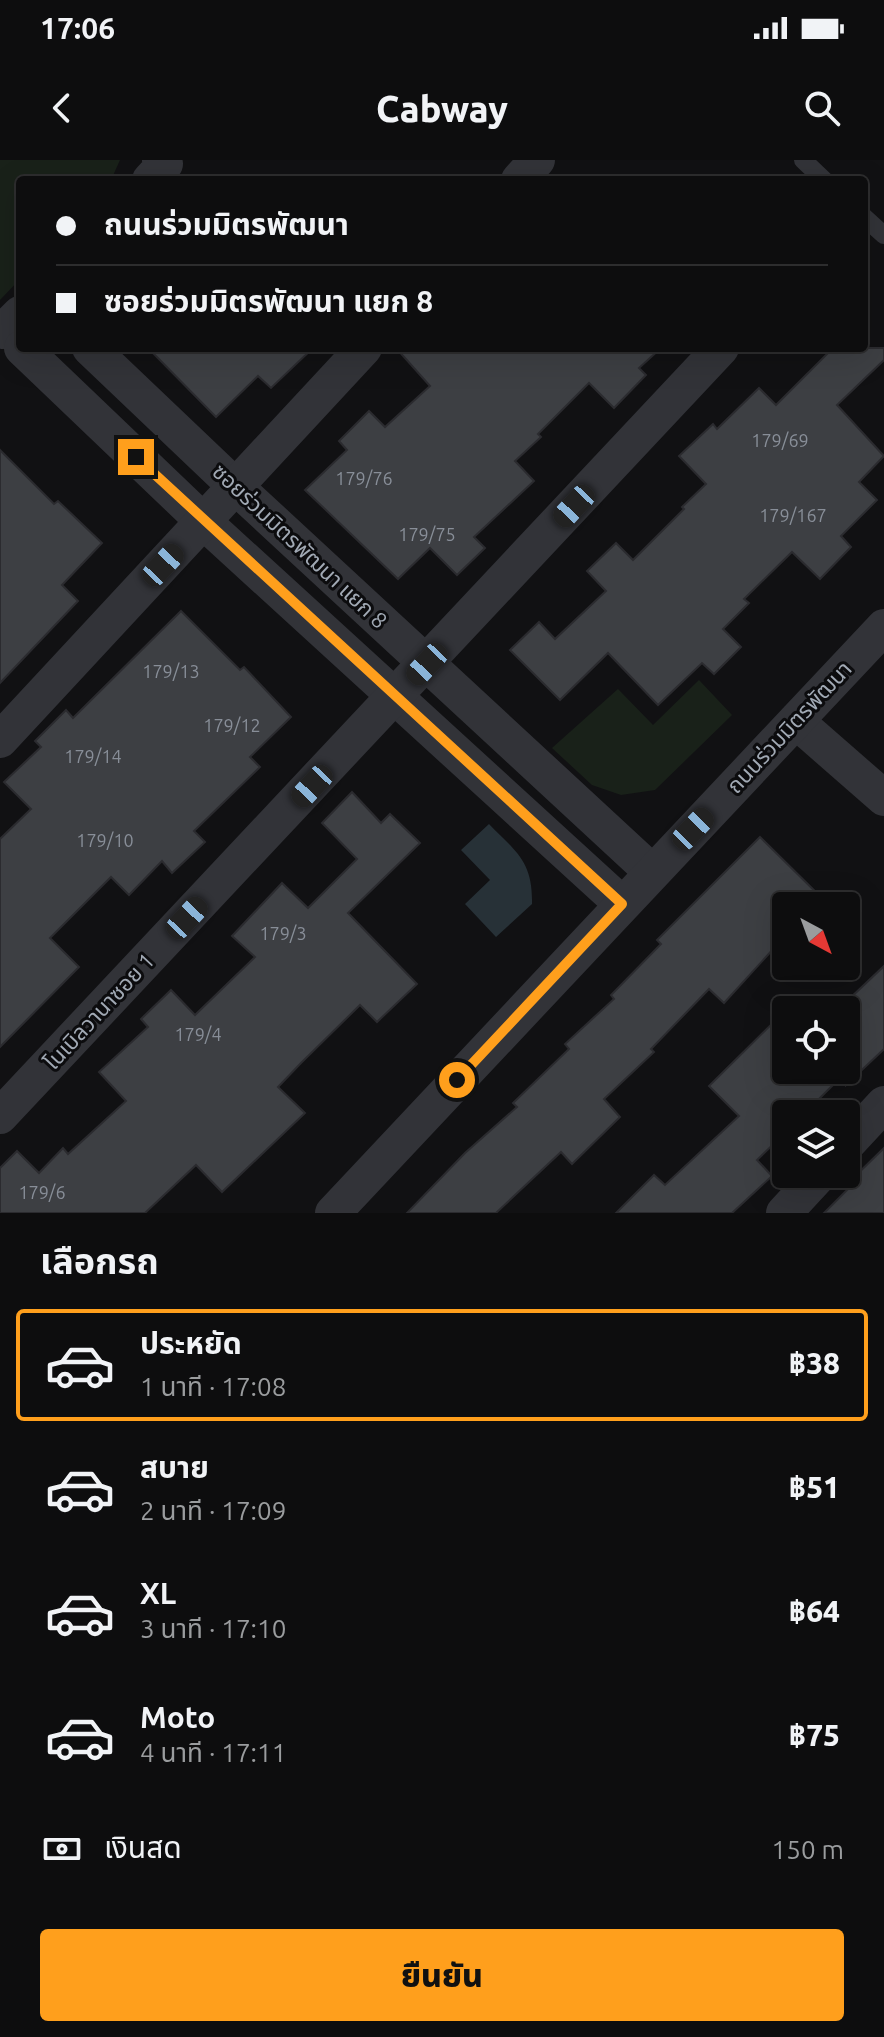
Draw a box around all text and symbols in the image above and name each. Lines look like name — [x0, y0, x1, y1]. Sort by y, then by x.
text: 17:06 — [40, 11, 115, 45]
icon: back — [40, 86, 84, 130]
icon: search — [800, 86, 844, 130]
text: Cabway — [376, 88, 508, 129]
text: ถนนร่วมมิตรพัฒนา — [104, 207, 349, 241]
text: ซอยร่วมมิตรพัฒนา แยก 8 — [104, 284, 433, 318]
house number: 179/69 — [751, 430, 809, 450]
route end — [118, 439, 154, 475]
street label: ซอยร่วมมิตรพัฒนา แยก 8 — [208, 458, 393, 633]
house number: 179/76 — [335, 468, 393, 488]
car — [549, 480, 599, 532]
house number: 179/167 — [759, 505, 827, 525]
house number: 179/75 — [398, 524, 456, 544]
car — [138, 539, 188, 591]
car — [402, 638, 452, 690]
street label: ถนนร่วมมิตรพัฒนา — [721, 656, 856, 798]
house number: 179/13 — [142, 661, 200, 681]
house number: 179/12 — [203, 715, 261, 735]
house number: 179/14 — [64, 746, 122, 766]
car — [287, 760, 337, 812]
car — [668, 803, 718, 855]
house number: 179/10 — [76, 830, 134, 850]
car — [162, 892, 212, 944]
north arrow — [772, 892, 860, 980]
map controls — [772, 892, 860, 1188]
house number: 179/3 — [259, 923, 307, 943]
street label: โนเบิลวานาซอย 1 — [38, 947, 159, 1074]
button: locate — [772, 996, 860, 1084]
house number: 179/4 — [174, 1024, 222, 1044]
route start — [439, 1062, 475, 1098]
button: layers — [772, 1100, 860, 1188]
house number: 179/6 — [18, 1182, 66, 1202]
text: เลือกรถ — [40, 1240, 159, 1281]
text: ประหยัด — [140, 1326, 242, 1360]
icon: car — [44, 1329, 116, 1401]
text: ฿38 — [789, 1346, 840, 1380]
text: 1 นาที · 17:08 — [140, 1372, 286, 1401]
text: สบาย — [140, 1450, 209, 1484]
icon: car — [44, 1453, 116, 1525]
text: ฿51 — [789, 1470, 840, 1504]
text: 2 นาที · 17:09 — [140, 1496, 286, 1525]
text: XL — [140, 1576, 176, 1610]
icon: car — [44, 1577, 116, 1649]
text: ฿64 — [789, 1594, 840, 1628]
text: 3 นาที · 17:10 — [140, 1614, 286, 1643]
text: Moto — [140, 1700, 215, 1734]
icon: car — [44, 1701, 116, 1773]
text: ฿75 — [789, 1718, 840, 1752]
text: 4 นาที · 17:11 — [140, 1738, 286, 1767]
icon: cash — [40, 1827, 84, 1871]
text: เงินสด — [104, 1830, 182, 1864]
text: 150 m — [772, 1835, 844, 1864]
button: ยืนยัน — [40, 1929, 844, 2021]

